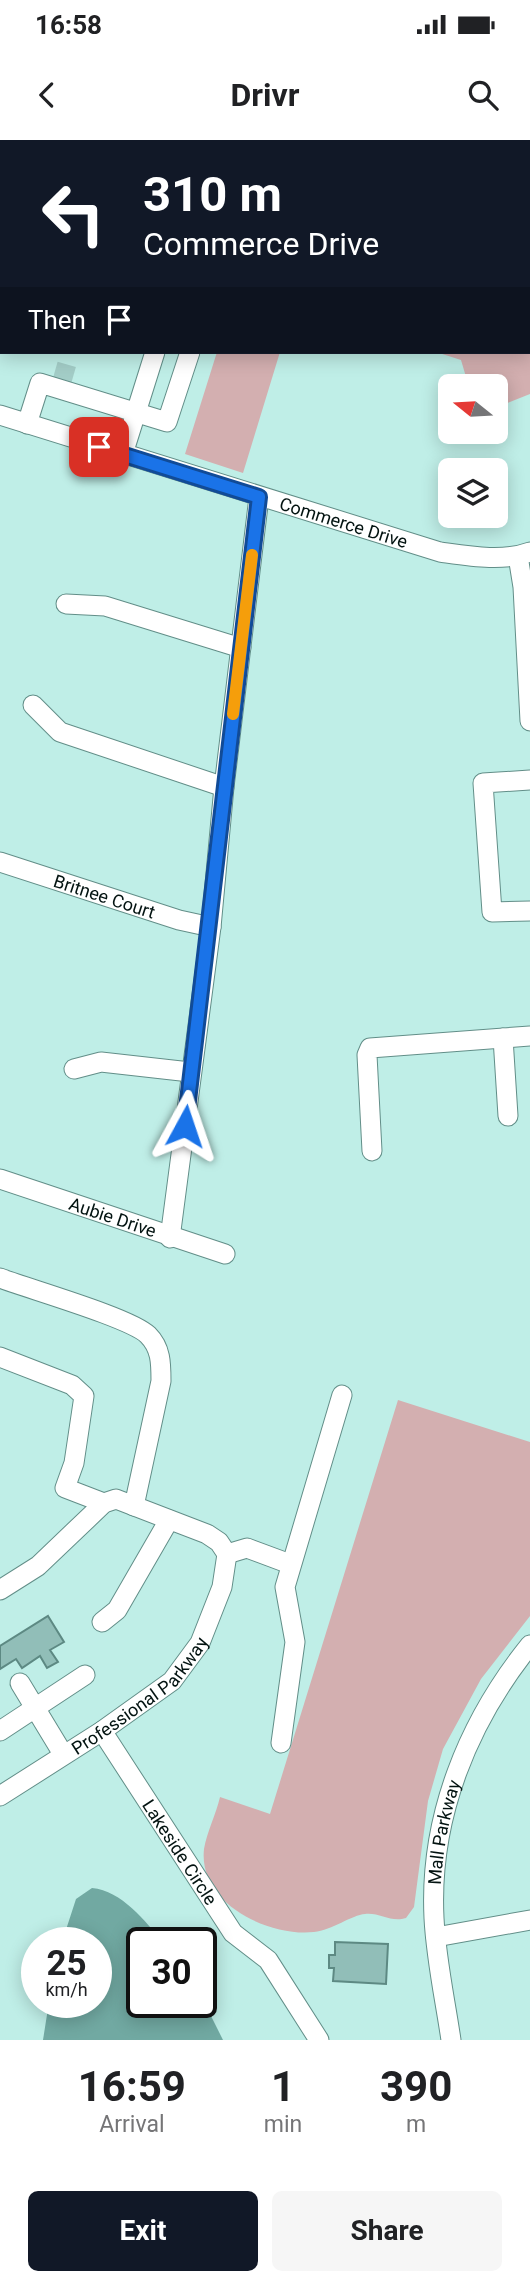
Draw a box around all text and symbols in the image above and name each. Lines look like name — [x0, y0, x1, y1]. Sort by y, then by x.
text: 16:58 — [35, 10, 102, 40]
icon: back — [28, 76, 66, 114]
text: Drivr — [231, 76, 299, 114]
icon: search — [464, 76, 502, 114]
text: 310 m — [143, 166, 282, 223]
icon: left — [28, 168, 119, 259]
text: Commerce Drive — [143, 225, 379, 263]
icon: arrive — [100, 301, 138, 339]
text: Then — [28, 305, 86, 335]
north arrow — [438, 374, 508, 444]
map controls — [438, 374, 508, 528]
pin — [69, 417, 129, 477]
icon: arrive — [80, 428, 118, 466]
button: layers — [438, 458, 508, 528]
street label: Commerce Drive — [277, 492, 410, 552]
street label: Britnee Court — [51, 870, 158, 922]
position arrow — [148, 1089, 222, 1163]
street label: Aubie Drive — [67, 1192, 159, 1241]
street label: Professional Parkway — [67, 1634, 212, 1758]
street label: Mall Parkway — [423, 1776, 464, 1885]
street label: Lakeside Circle — [139, 1795, 222, 1908]
speed limit sign: 30 — [126, 1927, 217, 2018]
text: 25 — [46, 1943, 87, 1984]
text: km/h — [45, 1979, 88, 2000]
text: 16:59 — [78, 2062, 186, 2111]
text: 1 — [271, 2062, 295, 2111]
text: 390 — [380, 2062, 452, 2111]
text: Arrival — [99, 2111, 165, 2138]
text: min — [264, 2111, 302, 2138]
text: m — [406, 2111, 426, 2138]
button: Exit — [28, 2191, 258, 2271]
button: Share — [272, 2191, 502, 2271]

